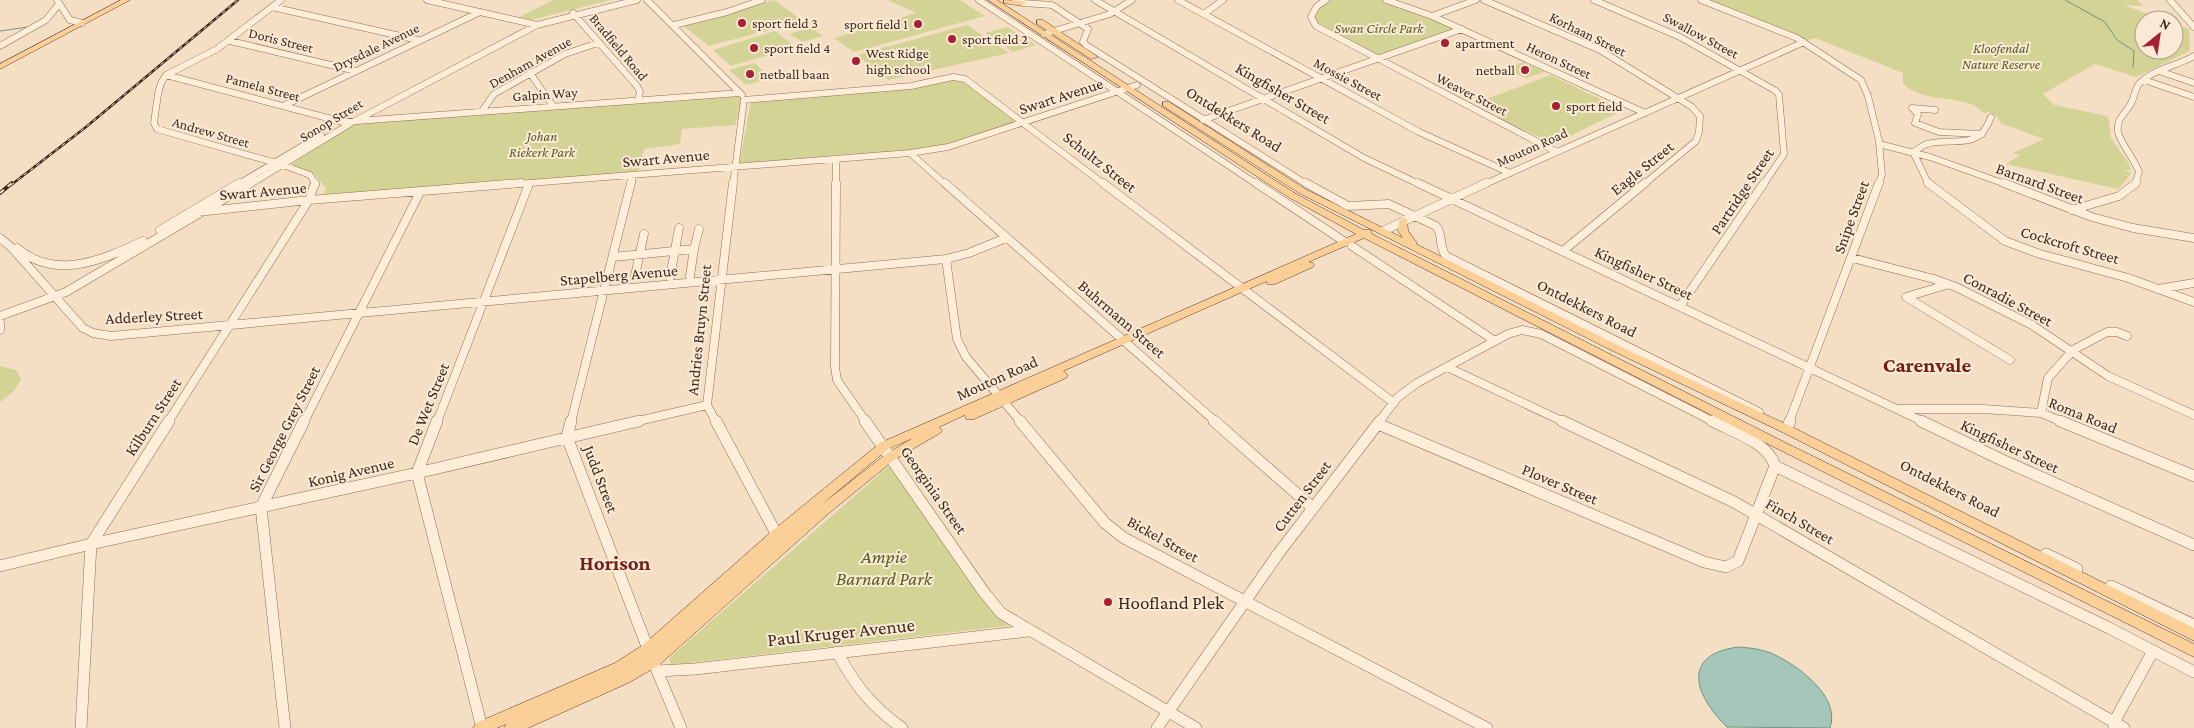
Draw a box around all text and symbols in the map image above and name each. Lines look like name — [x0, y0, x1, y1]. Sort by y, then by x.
street label: Swallow Street — [1661, 8, 1742, 62]
street label: Korhaan Street — [1547, 9, 1629, 60]
street label: Bradfield Road — [587, 10, 652, 84]
north arrow — [2134, 10, 2184, 60]
text: N — [2157, 14, 2174, 33]
place label: sport field 3 — [752, 15, 818, 31]
place label: sport field 1 — [844, 16, 908, 32]
marker: sport field 3 — [736, 17, 748, 29]
marker: sport field 1 — [912, 18, 924, 30]
street label: Drysdale Avenue — [330, 19, 422, 75]
park label: Swan Circle Park — [1335, 20, 1424, 36]
street label: Doris Street — [247, 24, 315, 56]
place label: sport field 2 — [962, 31, 1028, 47]
street label: Denham Avenue — [486, 33, 574, 91]
marker: sport field 2 — [946, 33, 958, 45]
place label: apartment — [1455, 35, 1515, 51]
marker: apartment — [1439, 37, 1451, 49]
street label: Heron Street — [1524, 38, 1594, 82]
place label: sport field 4 — [764, 40, 830, 56]
park label: Kloofendal Nature Reserve — [1962, 40, 2041, 72]
marker: sport field 4 — [748, 42, 760, 54]
place label: West Ridge high school — [866, 45, 931, 77]
street label: Mossie Street — [1311, 54, 1385, 104]
marker: West Ridge high school — [850, 55, 862, 67]
street label: Kingfisher Street — [1232, 59, 1334, 128]
place label: netball — [1476, 62, 1515, 78]
marker: netball — [1519, 64, 1531, 76]
place label: netball baan — [760, 66, 830, 82]
marker: netball baan — [744, 68, 756, 80]
street label: Pamela Street — [224, 69, 302, 105]
street label: Weaver Street — [1434, 69, 1511, 119]
street label: Swart Avenue — [1017, 74, 1105, 118]
street label: Ontdekkers Road — [1183, 83, 1285, 156]
street label: Galpin Way — [512, 84, 579, 104]
street label: Sonop Street — [297, 95, 366, 145]
place label: sport field — [1566, 98, 1623, 114]
marker: sport field — [1550, 100, 1562, 112]
street label: Andrew Street — [171, 113, 252, 151]
street label: Mouton Road — [1494, 124, 1571, 170]
park label: Johan Riekerk Park — [509, 128, 576, 160]
street label: Schultz Street — [1060, 128, 1140, 196]
street label: Eagle Street — [1607, 137, 1678, 199]
street label: Partridge Street — [1707, 144, 1778, 238]
street label: Swart Avenue — [622, 146, 710, 170]
street label: Barnard Street — [1994, 159, 2087, 207]
street label: Snipe Street — [1830, 178, 1873, 256]
street label: Swart Avenue — [219, 179, 307, 203]
street label: Cockcroft Street — [2019, 223, 2122, 267]
street label: Kingfisher Street — [1592, 243, 1696, 304]
street label: Stapelberg Avenue — [559, 261, 679, 290]
street label: Andries Bruyn Street — [684, 263, 715, 396]
street label: Conradie Street — [1960, 268, 2056, 330]
street label: Ontdekkers Road — [1534, 276, 1640, 341]
street label: Buhrmann Street — [1075, 277, 1169, 362]
street label: Adderley Street — [105, 305, 204, 328]
street label: Mouton Road — [954, 352, 1041, 403]
district label: Carenvale — [1883, 353, 1971, 377]
street label: De Wet Street — [404, 360, 453, 448]
street label: Sir George Grey Street — [245, 363, 324, 495]
street label: Kilburn Street — [122, 374, 185, 459]
street label: Roma Road — [2046, 394, 2120, 437]
street label: Kingfisher Street — [1958, 416, 2062, 477]
street label: Judd Street — [579, 441, 622, 516]
street label: Georginia Street — [897, 443, 971, 538]
street label: Konig Avenue — [306, 454, 396, 491]
street label: Ontdekkers Road — [1897, 456, 2003, 521]
street label: Cutten Street — [1270, 457, 1335, 535]
street label: Plover Street — [1520, 460, 1601, 508]
street label: Finch Street — [1763, 495, 1838, 548]
street label: Bickel Street — [1124, 512, 1202, 566]
park label: Ampie Barnard Park — [836, 546, 933, 589]
district label: Horison — [579, 551, 651, 575]
place label: Hoofland Plek — [1118, 592, 1225, 613]
marker: Hoofland Plek — [1102, 596, 1114, 608]
street label: Paul Kruger Avenue — [766, 614, 916, 650]

